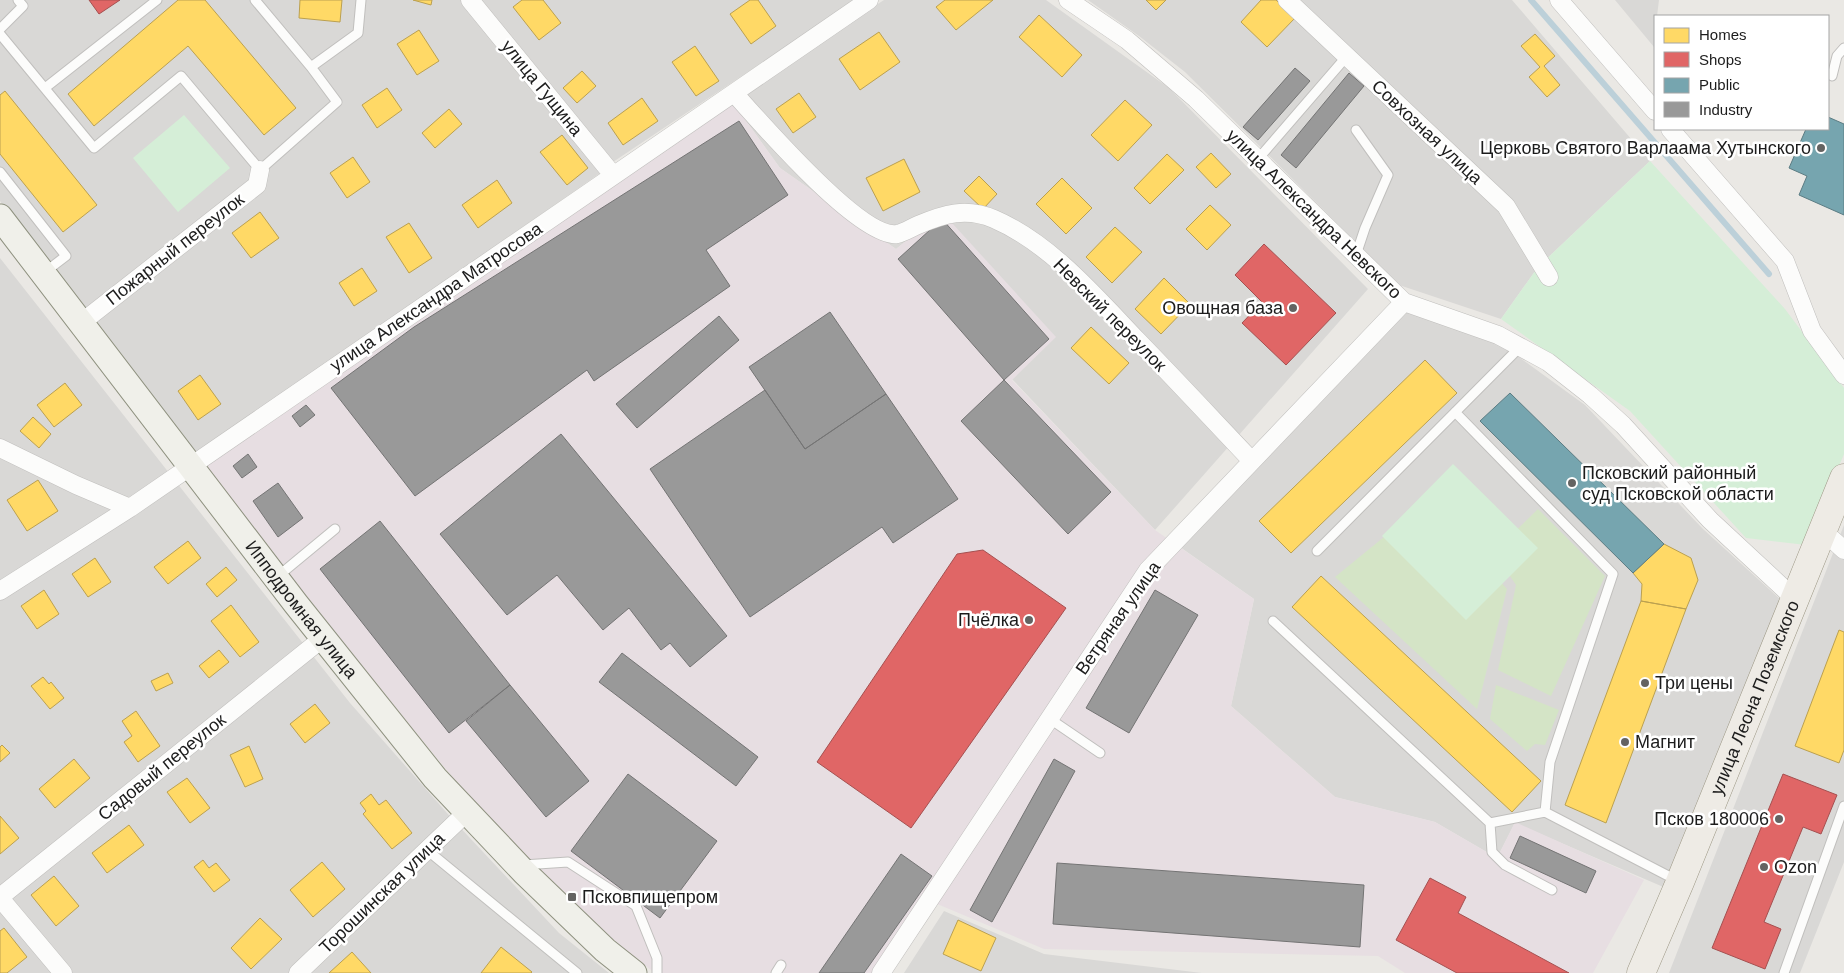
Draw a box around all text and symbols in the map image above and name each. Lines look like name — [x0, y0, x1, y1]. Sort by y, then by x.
legend — [1654, 15, 1829, 130]
text: Homes — [1699, 26, 1747, 43]
street label: улица Гущина — [497, 36, 587, 140]
text: Shops — [1699, 51, 1742, 68]
street label: Совхозная улица — [1368, 76, 1487, 189]
text: Public — [1699, 76, 1740, 93]
text: Industry — [1699, 101, 1753, 118]
street label: улица Александра Невского — [1222, 125, 1406, 303]
place label: Церковь Святого Варлаама Хутынского — [1480, 138, 1811, 158]
marker: Церковь Святого Варлаама Хутынского — [1815, 142, 1827, 154]
street label: Пожарный переулок — [102, 189, 248, 309]
street label: улица Александра Матросова — [326, 218, 547, 376]
street label: Невский переулок — [1049, 254, 1171, 376]
place label: Овощная база — [1162, 298, 1284, 318]
marker: Овощная база — [1287, 302, 1299, 314]
place label: Псковский районный суд Псковской области — [1582, 463, 1774, 504]
marker: Псковский районный суд Псковской области — [1566, 477, 1578, 489]
street label: Ипподромная улица — [241, 537, 362, 683]
street label: Ветряная улица — [1072, 557, 1165, 678]
street label: улица Леона Поземского — [1706, 598, 1803, 798]
place label: Пчёлка — [958, 610, 1020, 630]
marker: Пчёлка — [1023, 614, 1035, 626]
place label: Три цены — [1655, 673, 1733, 693]
marker: Три цены — [1639, 677, 1651, 689]
street label: Садовый переулок — [94, 709, 230, 825]
place label: Магнит — [1635, 732, 1695, 752]
marker: Магнит — [1619, 736, 1631, 748]
place label: Псков 180006 — [1654, 809, 1769, 829]
marker: Псков 180006 — [1773, 813, 1785, 825]
street label: Торошинская улица — [315, 828, 449, 958]
place label: Ozon — [1774, 857, 1817, 877]
marker: Ozon — [1758, 861, 1770, 873]
place label: Псковпищепром — [582, 887, 718, 907]
marker: Псковпищепром — [566, 891, 578, 903]

